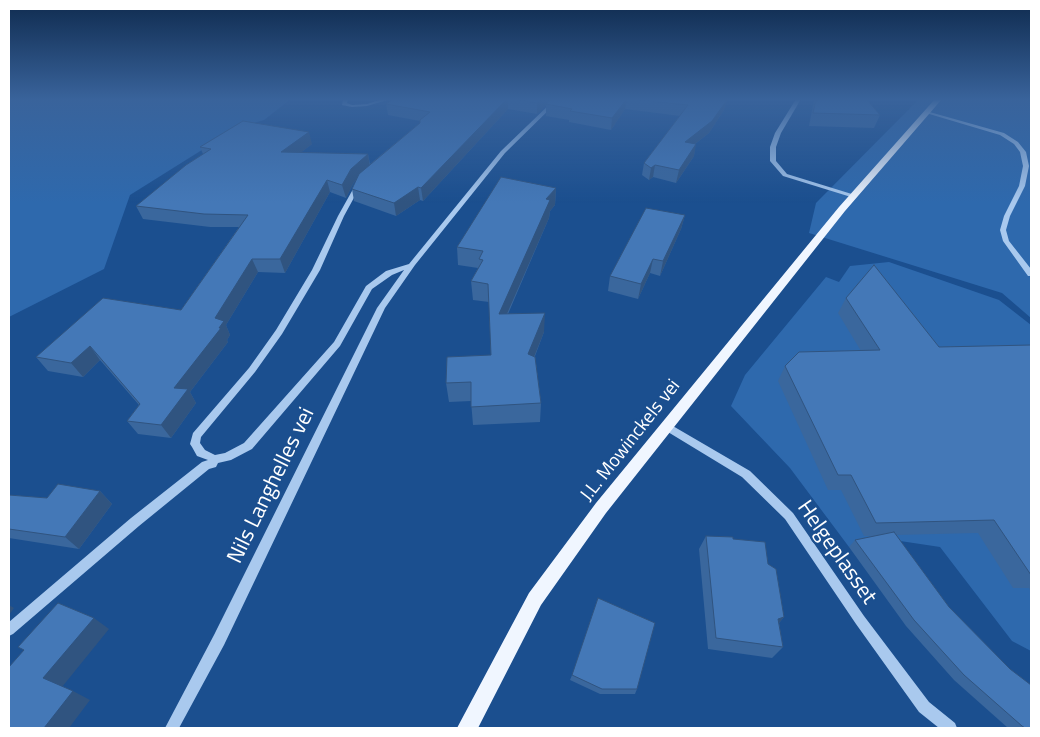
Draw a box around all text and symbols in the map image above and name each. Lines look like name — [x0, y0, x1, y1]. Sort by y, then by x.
street label: J.L. Mowinckels vei — [576, 375, 686, 507]
street label: Nils Langhelles vei — [223, 404, 321, 568]
street label: Helgeplasset — [791, 496, 881, 610]

